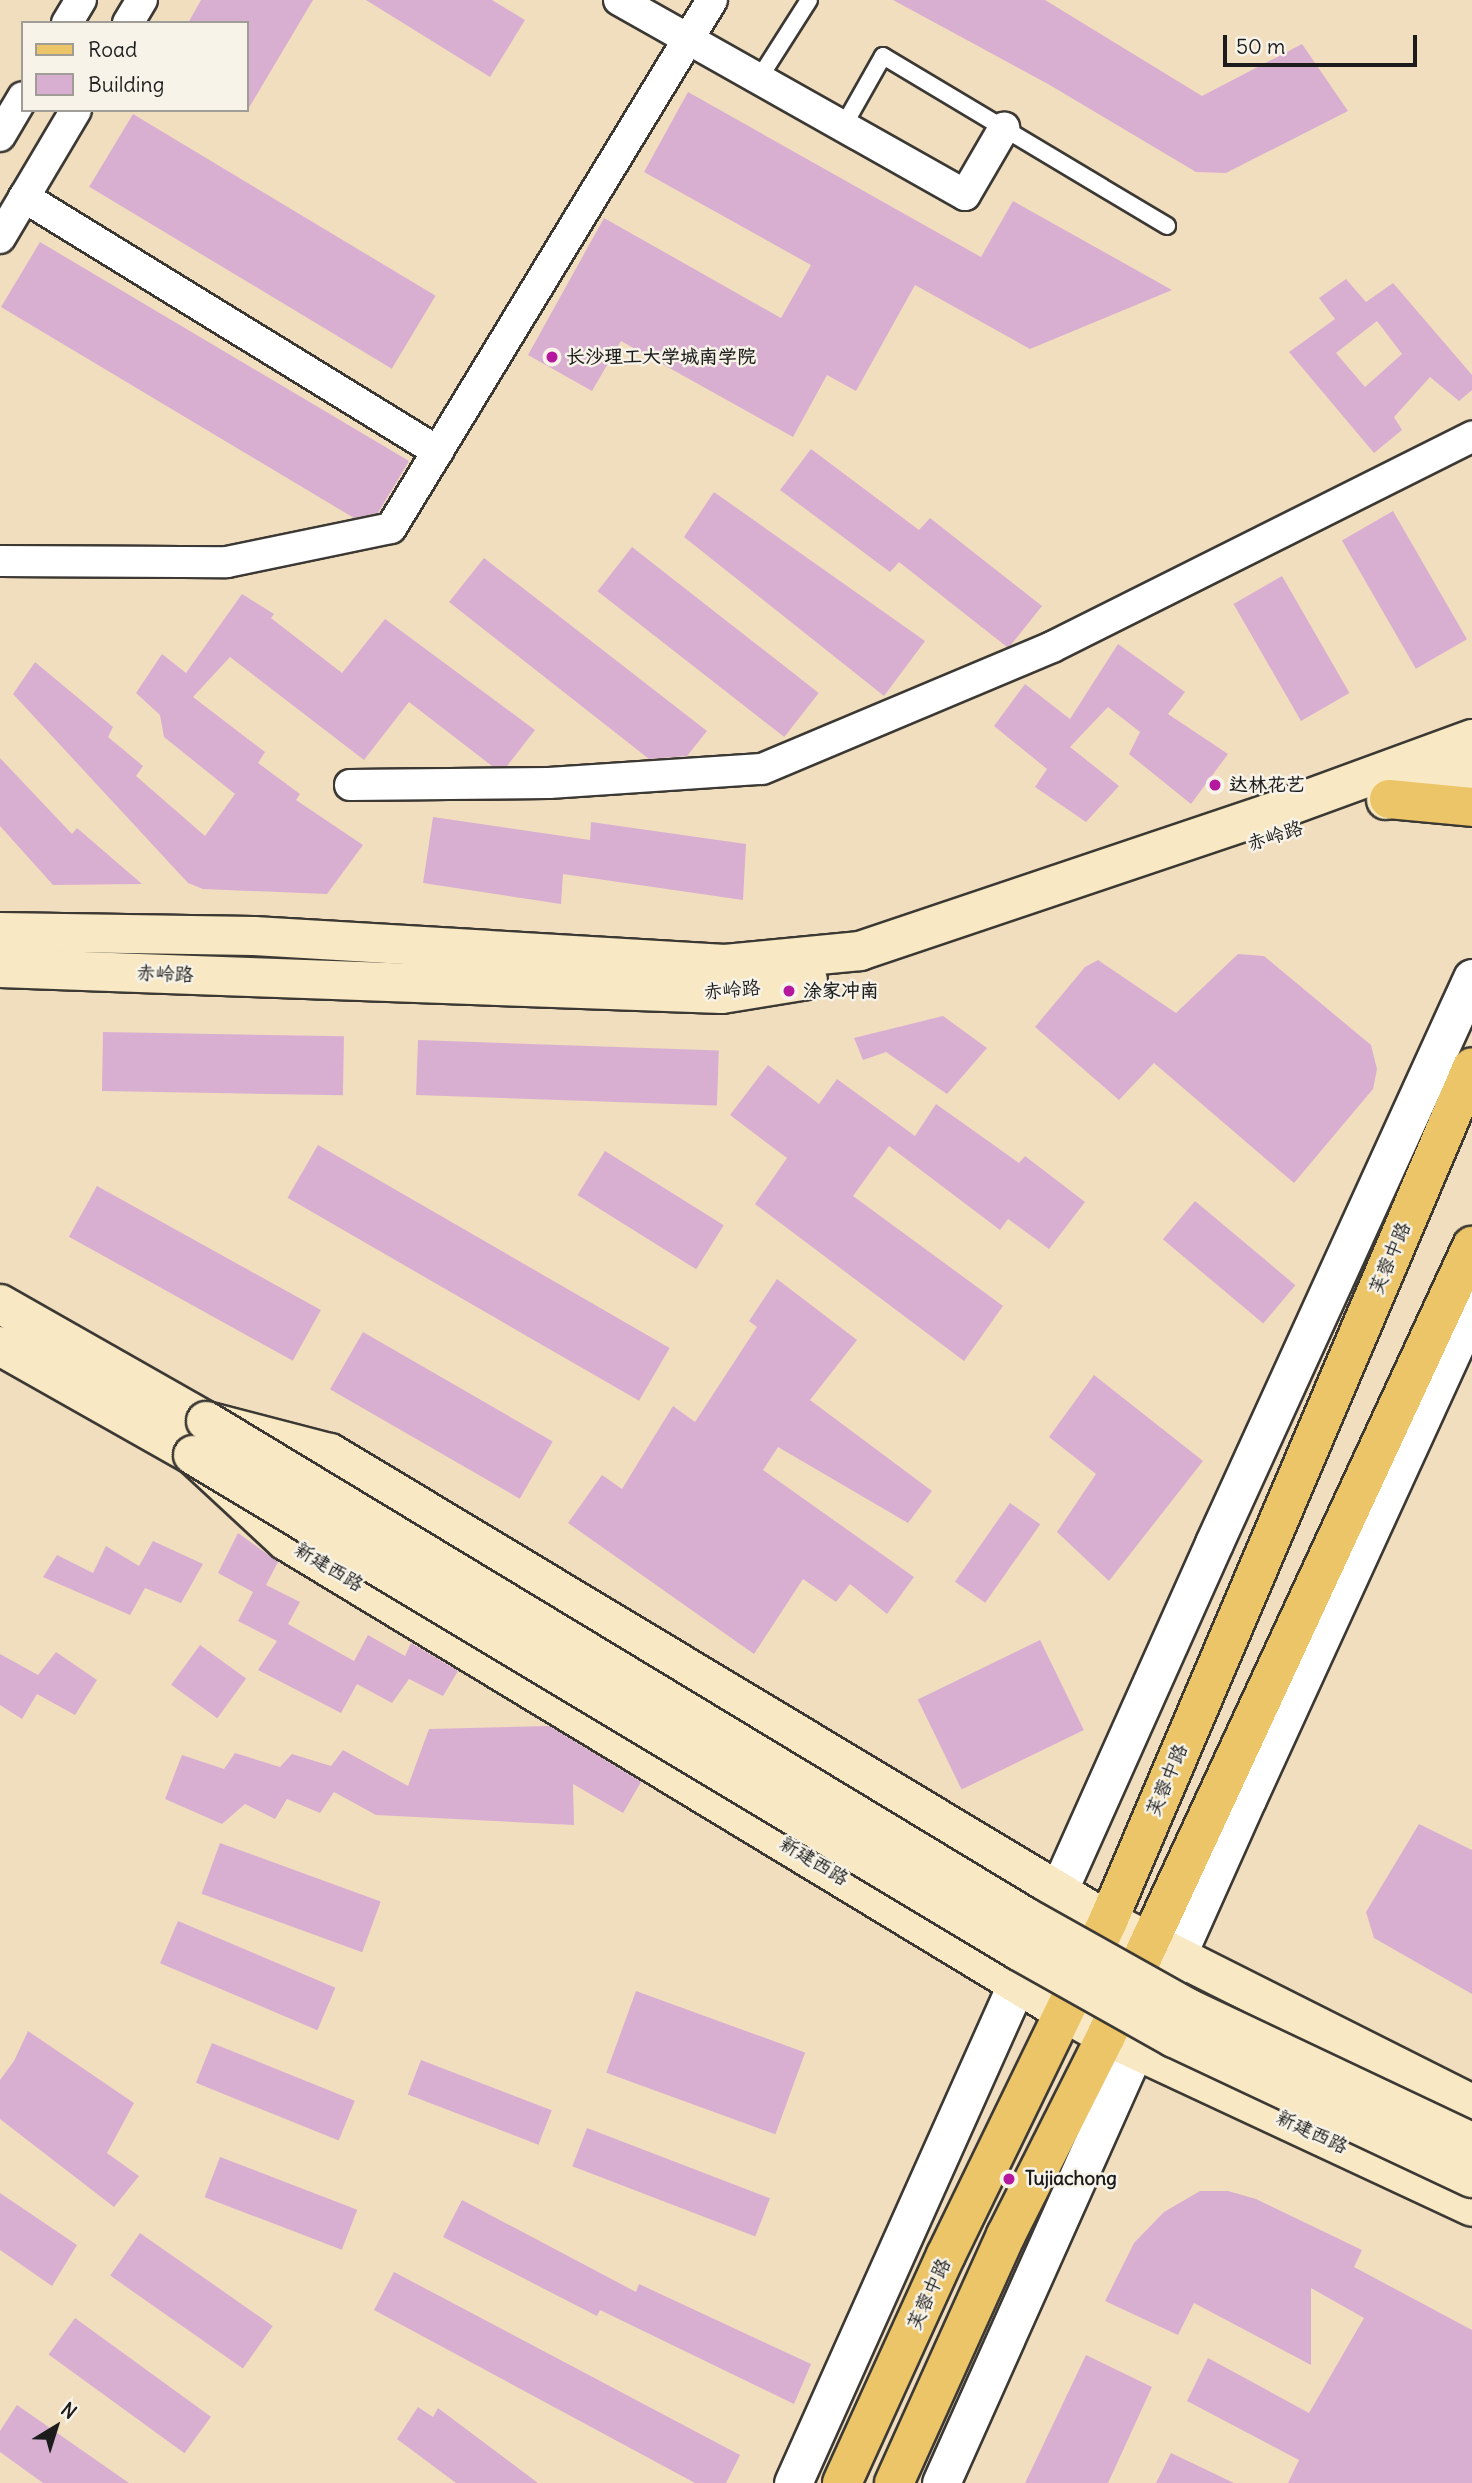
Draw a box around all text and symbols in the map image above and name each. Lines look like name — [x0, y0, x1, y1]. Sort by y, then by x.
legend — [21, 21, 248, 112]
scale bar — [1227, 21, 1421, 65]
text: 50 m — [1236, 33, 1285, 60]
text: Road — [88, 36, 137, 63]
text: Building — [88, 71, 164, 98]
place label: 长沙理工大学城南学院 — [566, 346, 756, 368]
marker: 长沙理工大学城南学院 — [544, 349, 560, 365]
place label: 达林花艺 — [1229, 774, 1305, 796]
marker: 达林花艺 — [1207, 777, 1223, 793]
street label: 赤岭路 — [1244, 816, 1306, 856]
street label: 赤岭路 — [136, 962, 194, 986]
street label: 赤岭路 — [703, 976, 761, 1004]
place label: 涂家冲南 — [803, 980, 879, 1002]
marker: 涂家冲南 — [781, 983, 797, 999]
street label: 芙蓉中路 — [1365, 1219, 1415, 1297]
street label: 新建西路 — [291, 1538, 367, 1596]
street label: 芙蓉中路 — [1142, 1741, 1192, 1819]
street label: 新建西路 — [776, 1832, 852, 1890]
street label: 新建西路 — [1273, 2106, 1351, 2158]
place label: Tujiachong — [1025, 2168, 1117, 2190]
marker: Tujiachong — [999, 2169, 1019, 2189]
street label: 芙蓉中路 — [903, 2255, 955, 2333]
north arrow — [21, 2392, 91, 2462]
text: N — [56, 2397, 81, 2424]

